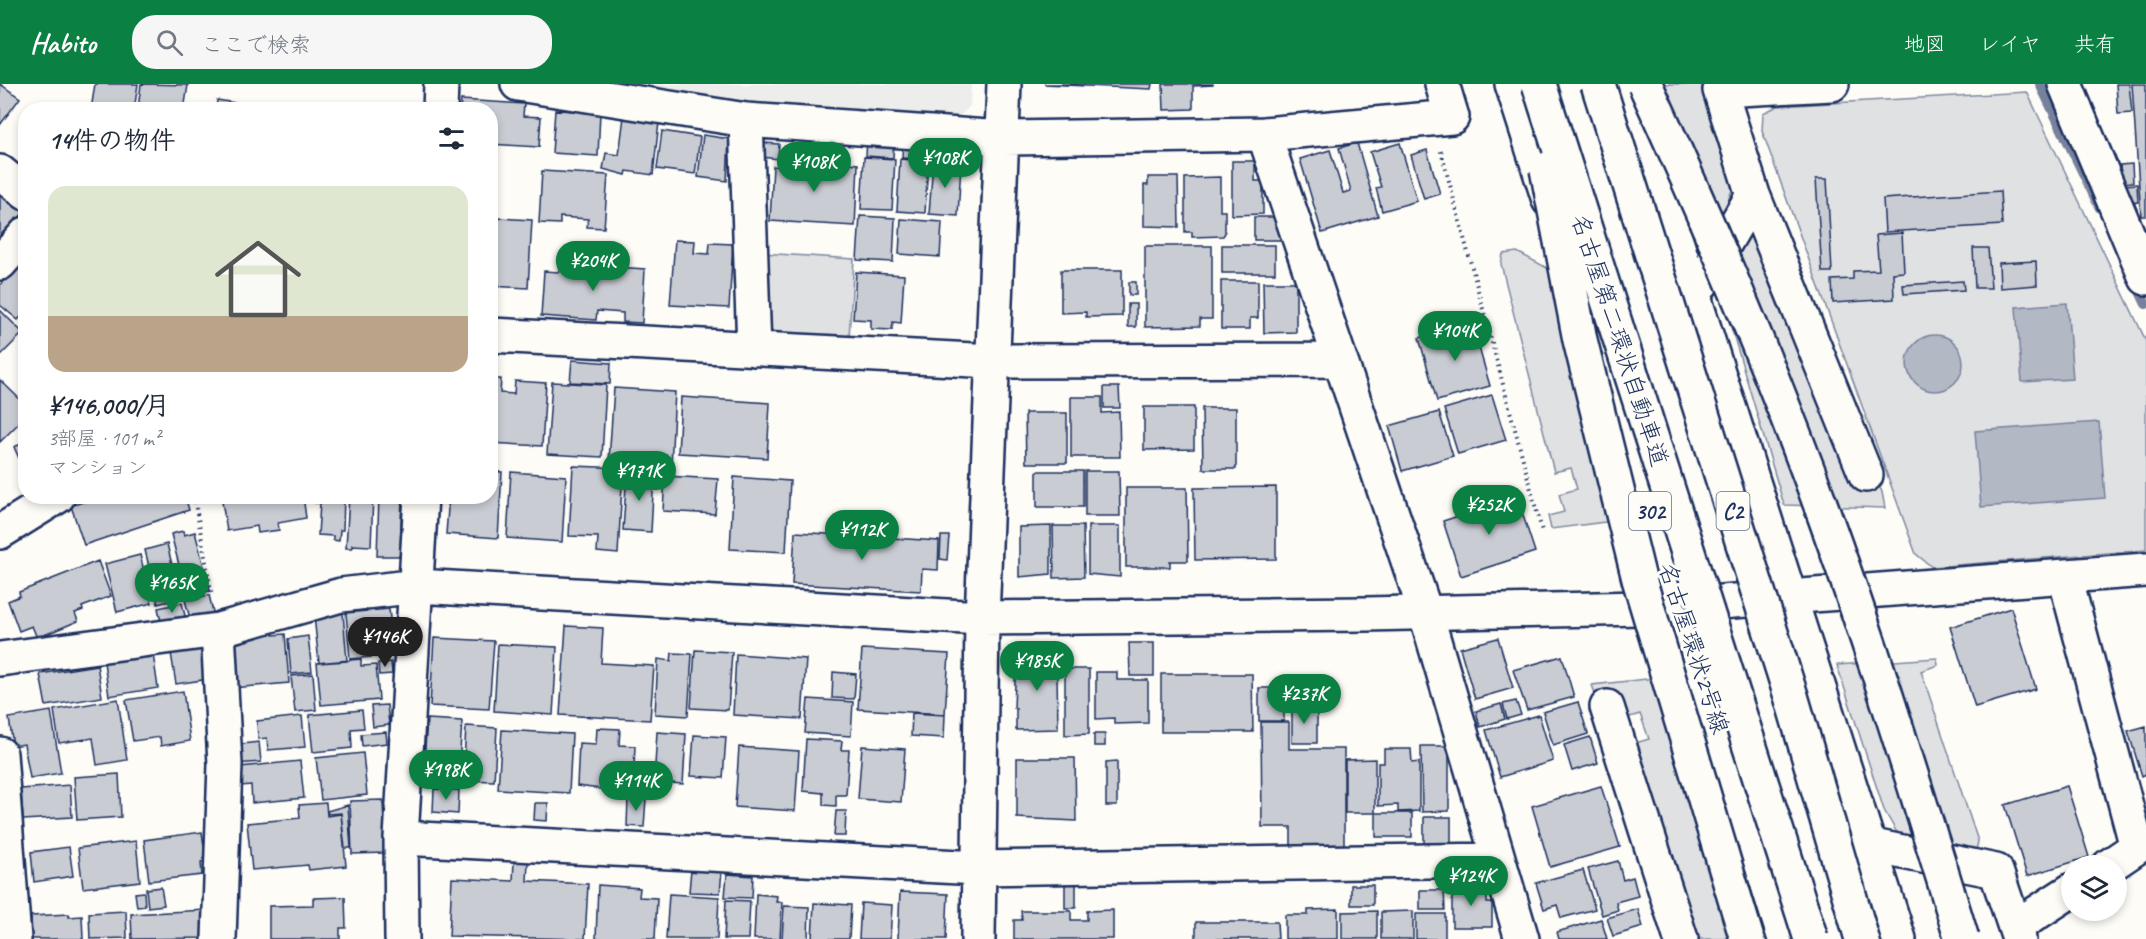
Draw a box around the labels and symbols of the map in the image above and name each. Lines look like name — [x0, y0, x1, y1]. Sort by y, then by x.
pin: ¥108K — [903, 138, 987, 189]
pin: ¥108K — [772, 142, 856, 193]
street label: 名古屋第二環状自動車道 — [1565, 210, 1675, 470]
pin: ¥204K — [551, 241, 635, 292]
pin: ¥104K — [1413, 311, 1497, 362]
pin: ¥171K — [597, 451, 681, 502]
pin: ¥252K — [1447, 485, 1531, 536]
road number: 302 — [1629, 492, 1671, 530]
road number: C2 — [1716, 492, 1750, 530]
pin: ¥112K — [820, 510, 904, 561]
street label: 名古屋環状2号線 — [1652, 558, 1736, 738]
pin: ¥165K — [130, 563, 214, 614]
pin: ¥146K — [343, 617, 427, 668]
pin: ¥185K — [995, 641, 1079, 692]
pin: ¥237K — [1262, 674, 1346, 725]
pin: ¥198K — [404, 750, 488, 801]
pin: ¥114K — [594, 761, 678, 812]
pin: ¥124K — [1429, 856, 1513, 907]

